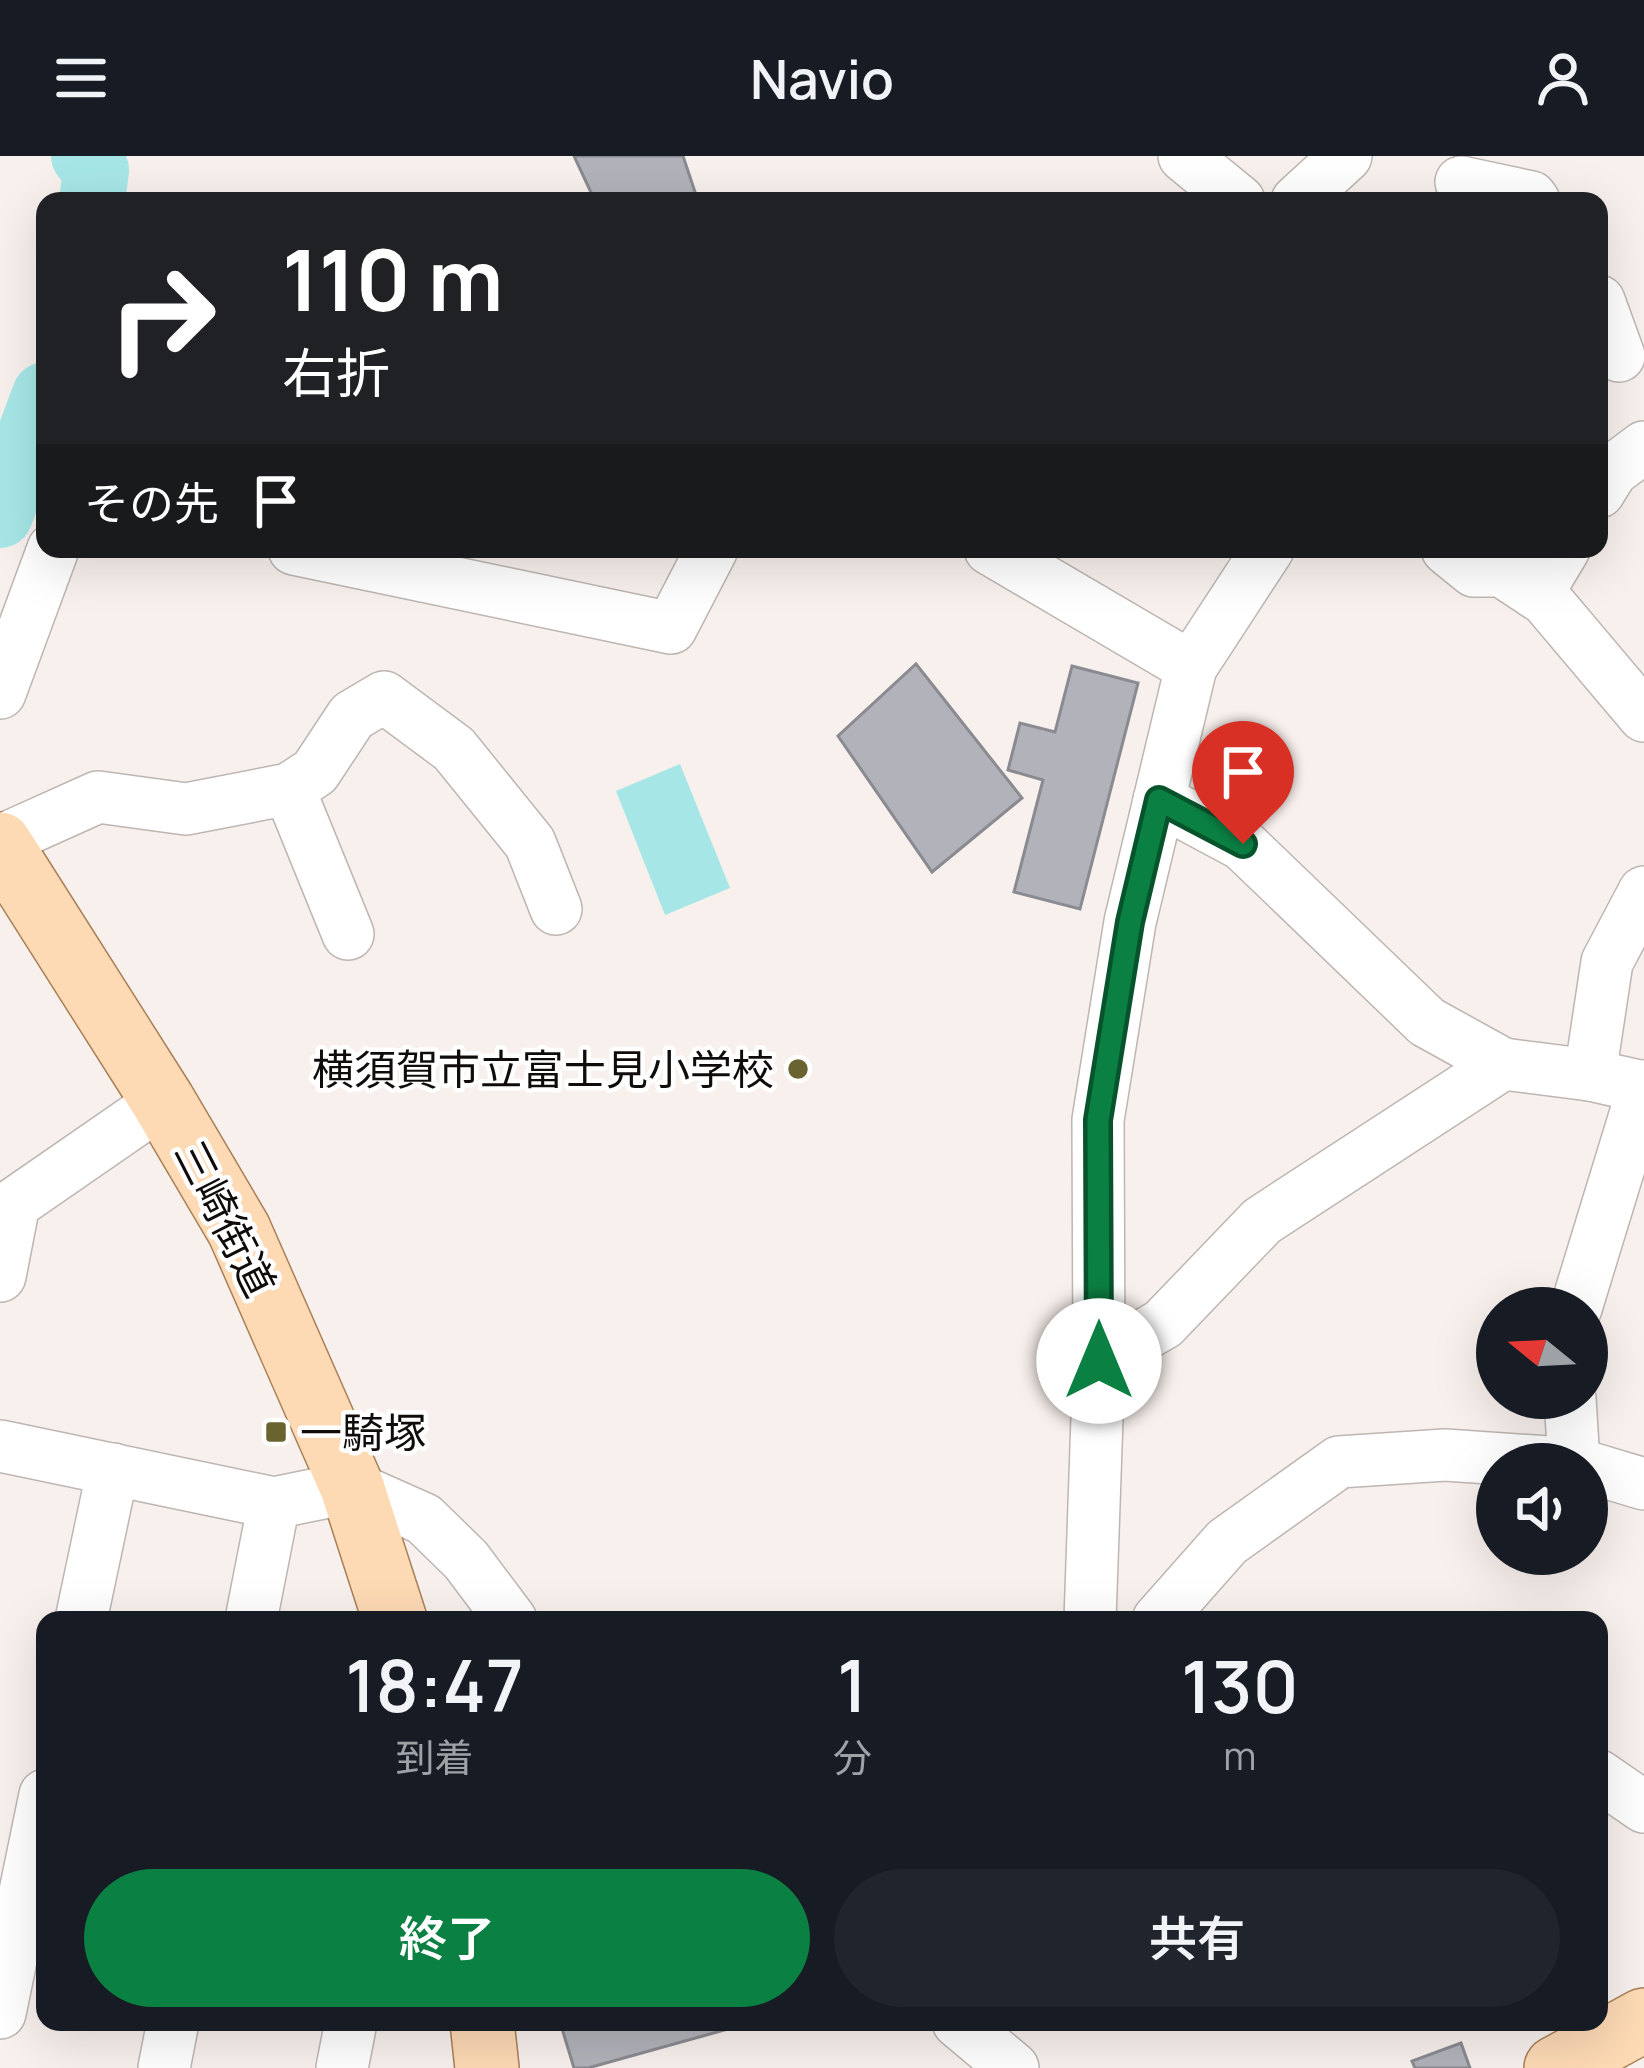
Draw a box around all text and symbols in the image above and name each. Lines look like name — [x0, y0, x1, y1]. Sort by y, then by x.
text: Navio — [750, 41, 894, 115]
icon: menu — [48, 45, 114, 111]
icon: person — [1530, 45, 1596, 111]
text: 110 m — [282, 221, 503, 336]
icon: right — [84, 240, 240, 396]
text: 右折 — [282, 335, 390, 409]
icon: arrive — [243, 468, 309, 534]
text: その先 — [84, 472, 219, 534]
pin — [1192, 721, 1294, 844]
icon: arrive — [1210, 739, 1276, 805]
place label: 横須賀市立富士見小学校 — [312, 1040, 774, 1098]
marker: 横須賀市立富士見小学校 — [785, 1056, 811, 1082]
street label: 三崎街道 — [162, 1130, 290, 1306]
north arrow — [1476, 1287, 1608, 1419]
map controls — [1476, 1287, 1608, 1575]
position arrow — [1036, 1298, 1162, 1424]
place label: 一騎塚 — [300, 1403, 426, 1461]
marker: 一騎塚 — [263, 1419, 289, 1445]
button: sound — [1476, 1443, 1608, 1575]
text: 18:47 — [345, 1635, 524, 1734]
text: 1 — [837, 1635, 867, 1734]
text: 130 — [1181, 1636, 1299, 1735]
text: m — [1223, 1728, 1256, 1782]
text: 到着 — [395, 1730, 473, 1784]
text: 分 — [833, 1730, 872, 1784]
button: 終了 — [84, 1869, 810, 2007]
button: 共有 — [834, 1869, 1560, 2007]

